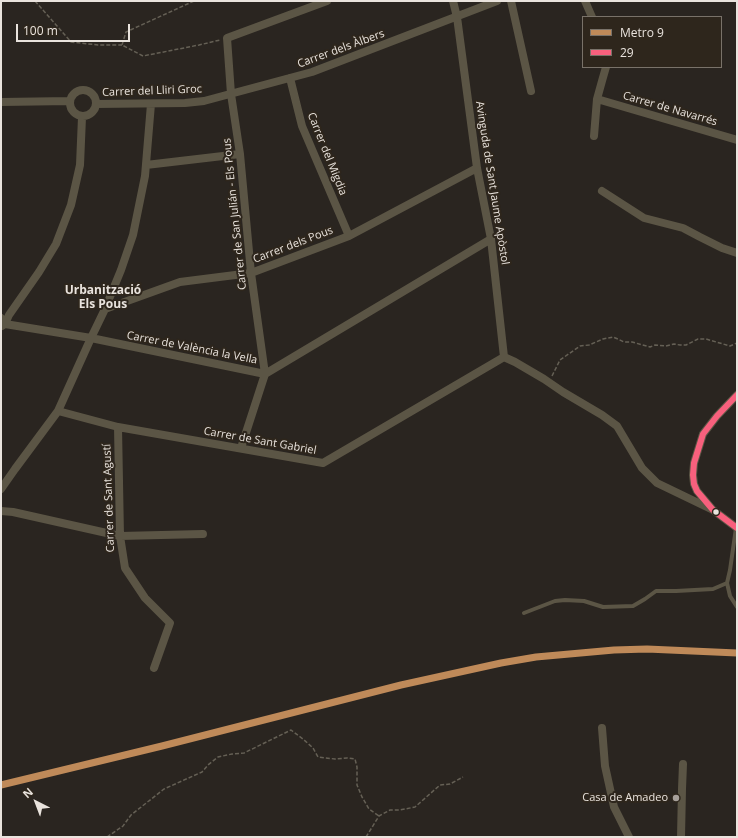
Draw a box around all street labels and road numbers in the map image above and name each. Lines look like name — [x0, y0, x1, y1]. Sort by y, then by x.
street label: Carrer dels Àlbers — [296, 27, 386, 71]
street label: Carrer del Lliri Groc — [102, 83, 202, 99]
street label: Carrer de Navarrés — [621, 89, 719, 129]
street label: Avinguda de Sant Jaume Apòstol — [473, 100, 511, 266]
street label: Carrer del Migdia — [304, 111, 350, 197]
street label: Carrer de San Julián - Els Pous — [220, 137, 250, 291]
street label: Carrer dels Pous — [251, 224, 335, 266]
street label: Carrer de València la Vella — [126, 329, 258, 367]
street label: Carrer de Sant Gabriel — [203, 425, 317, 457]
street label: Carrer de Sant Agustí — [101, 443, 117, 553]

